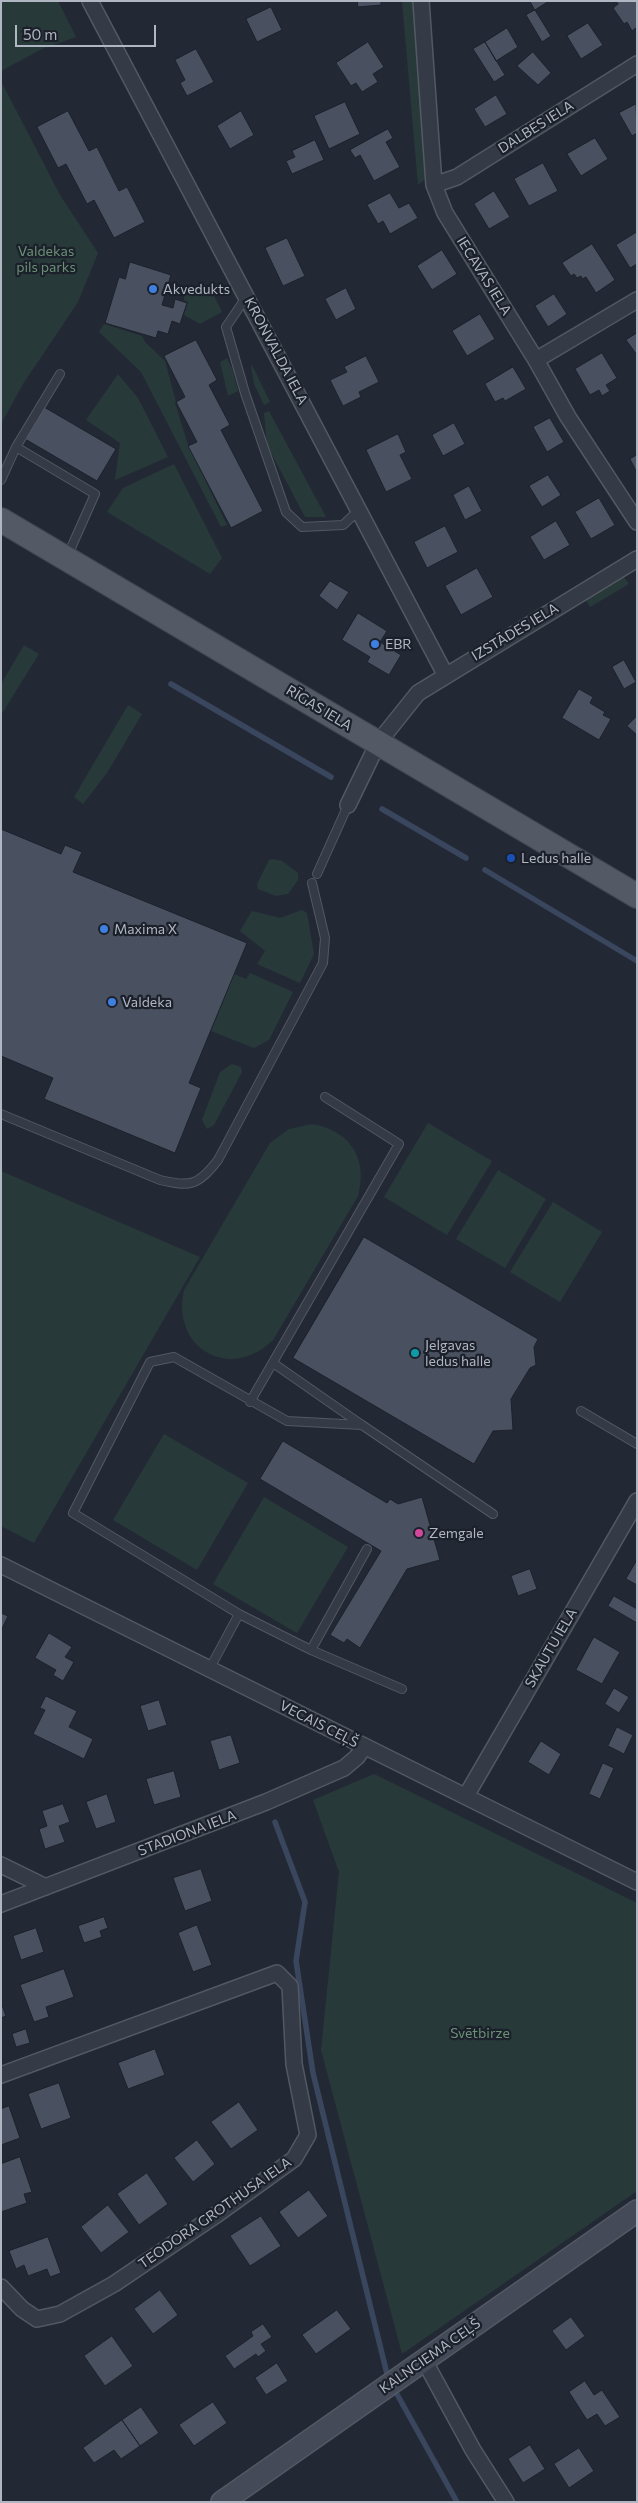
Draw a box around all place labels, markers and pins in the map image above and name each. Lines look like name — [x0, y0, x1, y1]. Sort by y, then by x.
place label: Akvedukts — [163, 281, 230, 297]
marker: Akvedukts — [147, 283, 159, 295]
place label: EBR — [385, 636, 412, 652]
marker: EBR — [369, 638, 381, 650]
place label: Ledus halle — [521, 850, 591, 866]
marker: Ledus halle — [505, 852, 517, 864]
place label: Maxima X — [114, 921, 177, 937]
marker: Maxima X — [98, 923, 110, 935]
place label: Valdeka — [122, 994, 172, 1010]
marker: Valdeka — [106, 996, 118, 1008]
place label: Jelgavas ledus halle — [425, 1337, 491, 1370]
marker: Jelgavas ledus halle — [409, 1347, 421, 1359]
place label: Zemgale — [429, 1525, 484, 1541]
marker: Zemgale — [413, 1527, 425, 1539]

